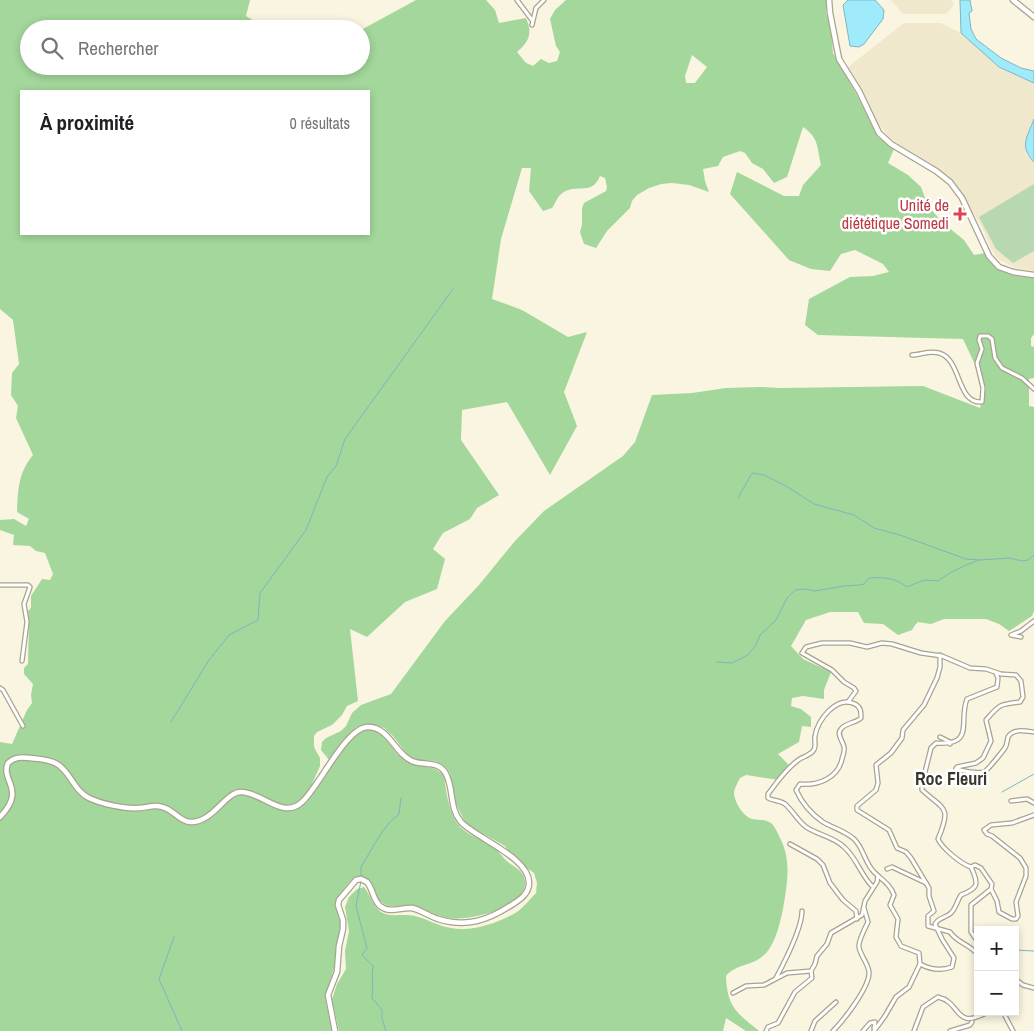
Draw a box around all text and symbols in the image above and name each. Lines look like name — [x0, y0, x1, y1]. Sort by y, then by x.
search box — [20, 20, 370, 75]
icon: search — [38, 34, 66, 62]
text: Rechercher — [78, 35, 159, 61]
text: À proximité — [40, 108, 134, 137]
text: 0 résultats — [289, 112, 350, 134]
place label: Unité de diététique Somedi — [842, 194, 949, 234]
marker: Unité de diététique Somedi — [953, 207, 967, 221]
district label: Roc Fleuri — [915, 766, 987, 791]
map controls — [974, 926, 1019, 1016]
button: + — [974, 926, 1019, 971]
button: − — [974, 971, 1019, 1016]

